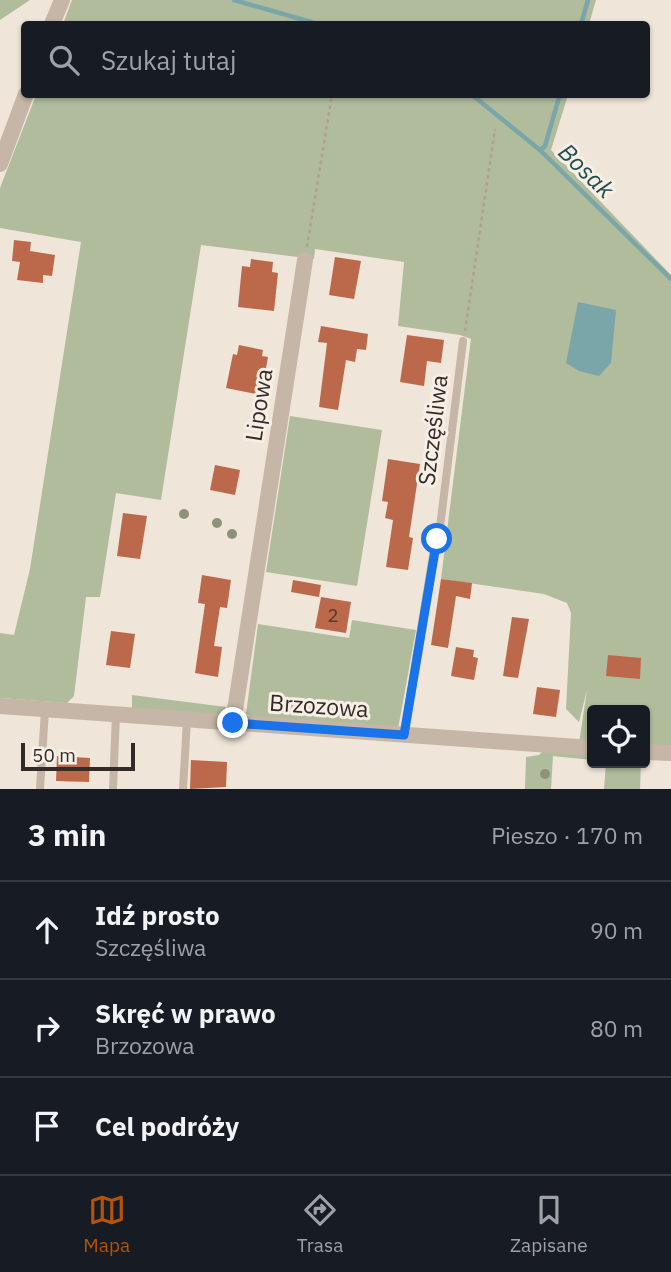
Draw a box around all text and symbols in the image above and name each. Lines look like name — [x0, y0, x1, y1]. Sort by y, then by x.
search box — [21, 21, 650, 98]
icon: search — [45, 41, 83, 79]
text: Szukaj tutaj — [101, 43, 236, 77]
water label: Bosak — [552, 136, 622, 205]
street label: Lipowa — [237, 366, 279, 443]
street label: Szczęśliwa — [410, 373, 454, 487]
route start — [421, 523, 452, 554]
house number: 2 — [327, 603, 339, 627]
street label: Brzozowa — [268, 687, 370, 723]
map controls — [587, 705, 650, 768]
button: locate — [587, 705, 650, 768]
route end — [217, 707, 248, 738]
scale bar — [21, 740, 135, 772]
text: 50 m — [32, 743, 76, 767]
text: 3 min — [28, 815, 106, 854]
text: Pieszo · 170 m — [491, 820, 643, 850]
text: Idź prosto — [95, 898, 220, 932]
icon: ahead — [28, 911, 66, 949]
text: 90 m — [590, 915, 643, 945]
text: Szczęśliwa — [95, 932, 206, 962]
text: Skręć w prawo — [95, 996, 276, 1030]
icon: right — [28, 1009, 66, 1047]
text: 80 m — [590, 1013, 643, 1043]
text: Brzozowa — [95, 1030, 195, 1060]
icon: arrive — [28, 1107, 66, 1145]
text: Cel podróży — [95, 1109, 239, 1143]
tab: Mapa — [83, 1191, 130, 1257]
tab: Trasa — [297, 1191, 343, 1257]
tab: Zapisane — [510, 1191, 588, 1257]

